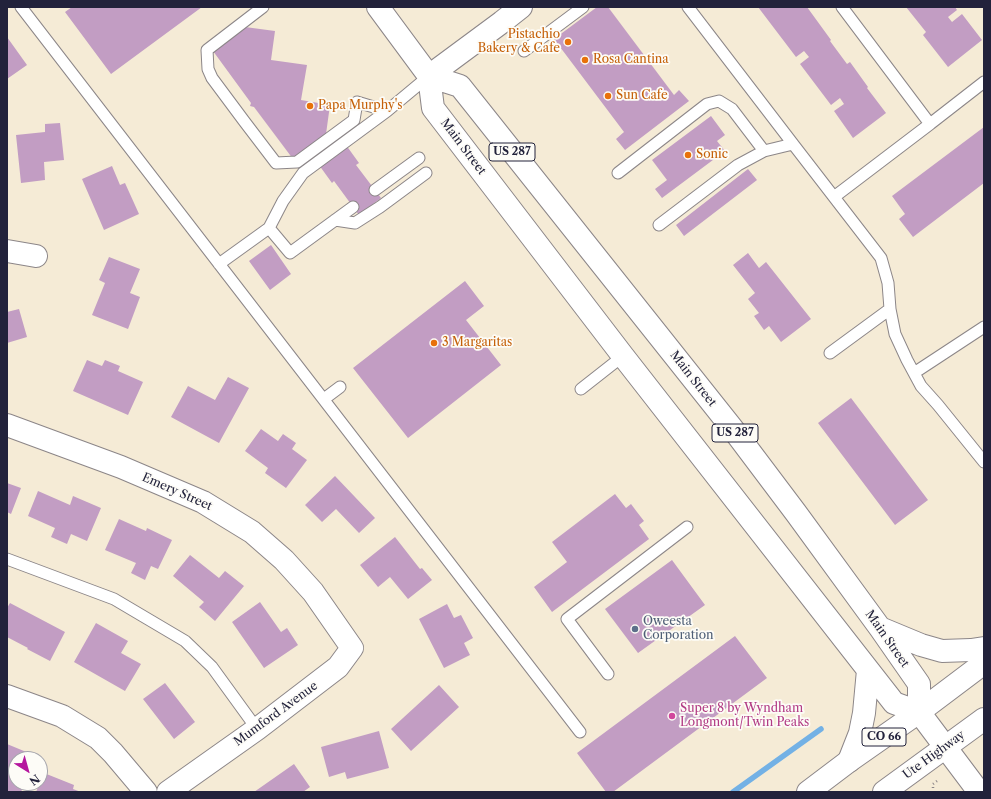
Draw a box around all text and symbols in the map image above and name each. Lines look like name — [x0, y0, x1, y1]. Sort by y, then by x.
place label: Pistachio Bakery & Cafe — [478, 28, 560, 56]
marker: Pistachio Bakery & Cafe — [563, 37, 573, 47]
place label: Rosa Cantina — [593, 53, 669, 67]
marker: Rosa Cantina — [580, 55, 590, 65]
place label: Sun Cafe — [616, 89, 668, 103]
marker: Sun Cafe — [603, 91, 613, 101]
place label: Papa Murphy's — [318, 99, 402, 113]
marker: Papa Murphy's — [305, 101, 315, 111]
street label: Main Street — [437, 116, 489, 178]
road number: US 287 — [489, 143, 535, 161]
place label: Sonic — [696, 148, 728, 162]
marker: Sonic — [683, 150, 693, 160]
place label: 3 Margaritas — [442, 336, 512, 350]
marker: 3 Margaritas — [429, 338, 439, 348]
street label: Main Street — [667, 348, 719, 410]
road number: US 287 — [712, 424, 758, 442]
street label: Emery Street — [140, 470, 214, 514]
street label: Main Street — [862, 608, 912, 670]
place label: Oweesta Corporation — [643, 615, 714, 643]
marker: Oweesta Corporation — [630, 624, 640, 634]
street label: Mumford Avenue — [231, 679, 321, 749]
place label: Super 8 by Wyndham Longmont/Twin Peaks — [680, 702, 809, 730]
marker: Super 8 by Wyndham Longmont/Twin Peaks — [667, 711, 677, 721]
road number: CO 66 — [862, 728, 906, 746]
street label: Ute Highway — [900, 728, 968, 782]
north arrow — [8, 751, 48, 791]
text: N — [27, 771, 43, 788]

